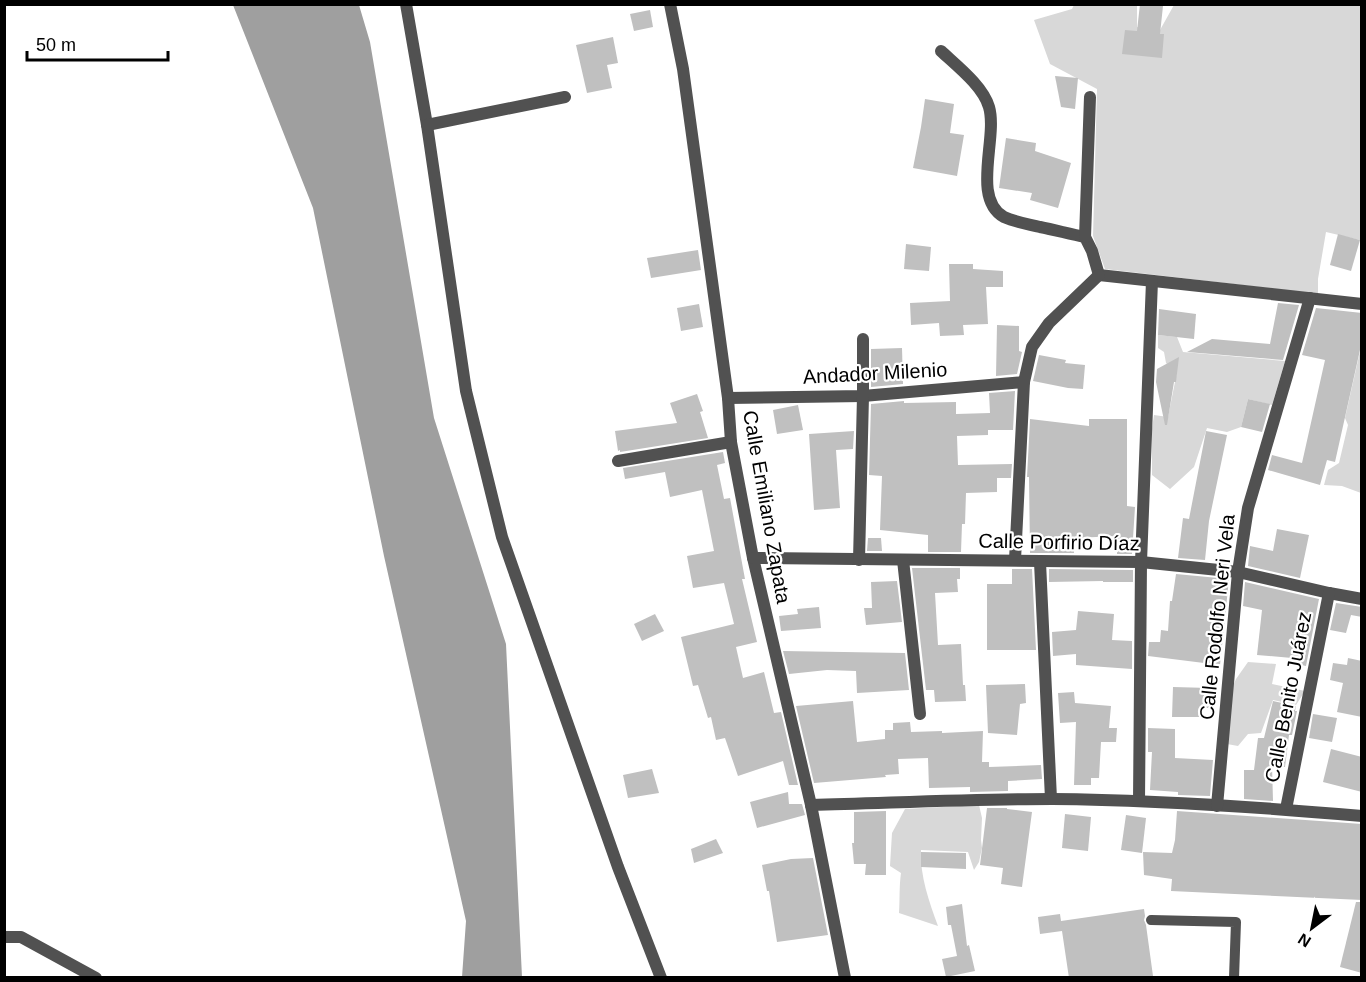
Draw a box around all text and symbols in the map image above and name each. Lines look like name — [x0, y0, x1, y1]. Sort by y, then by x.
scale bar — [27, 24, 168, 62]
text: 50 m — [36, 35, 76, 55]
street label: Andador Milenio — [802, 358, 948, 388]
street label: Calle Emiliano Zapata — [739, 409, 795, 606]
street label: Calle Rodolfo Neri Vela — [1195, 512, 1239, 721]
street label: Calle Porfirio Díaz — [978, 530, 1140, 554]
street label: Calle Benito Juárez — [1261, 610, 1315, 784]
north arrow — [1282, 898, 1342, 958]
text: N — [1295, 930, 1314, 951]

